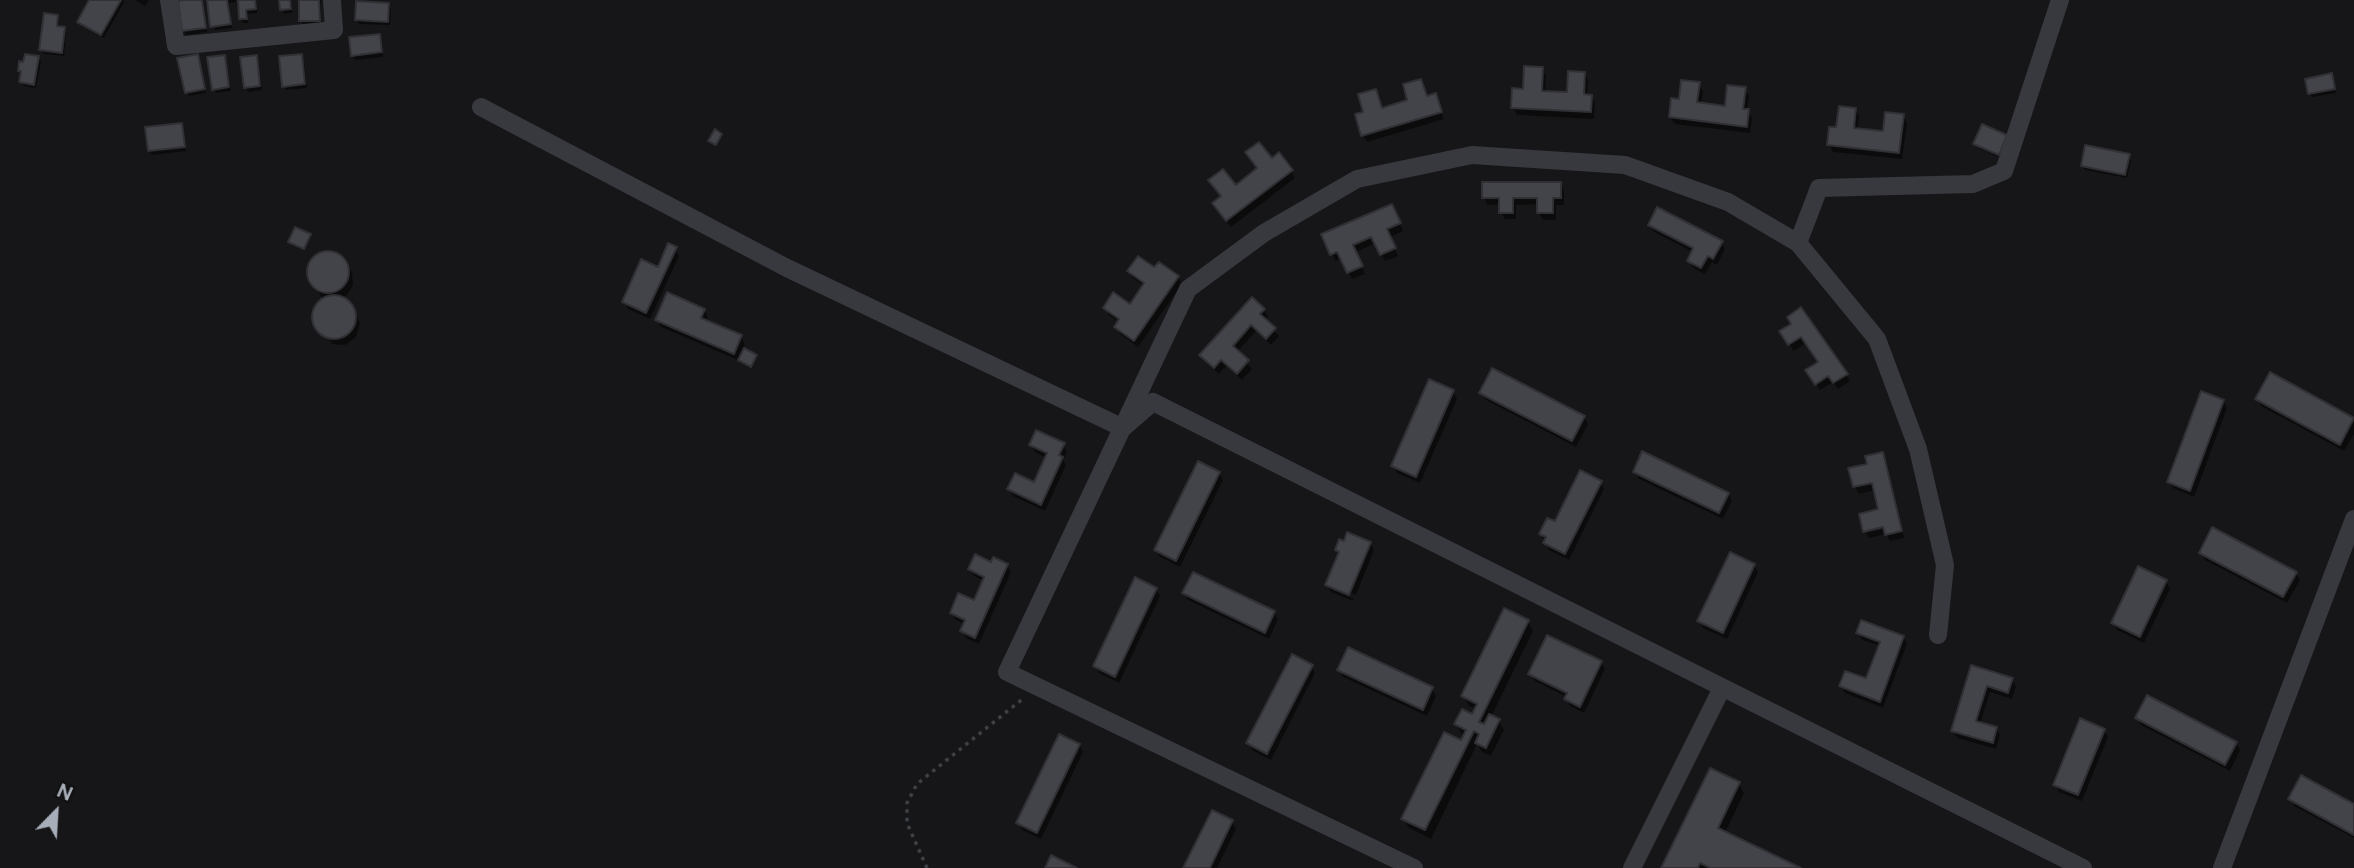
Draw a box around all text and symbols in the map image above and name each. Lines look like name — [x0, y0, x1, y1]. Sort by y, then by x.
north arrow — [21, 777, 91, 847]
text: N — [53, 779, 76, 806]

